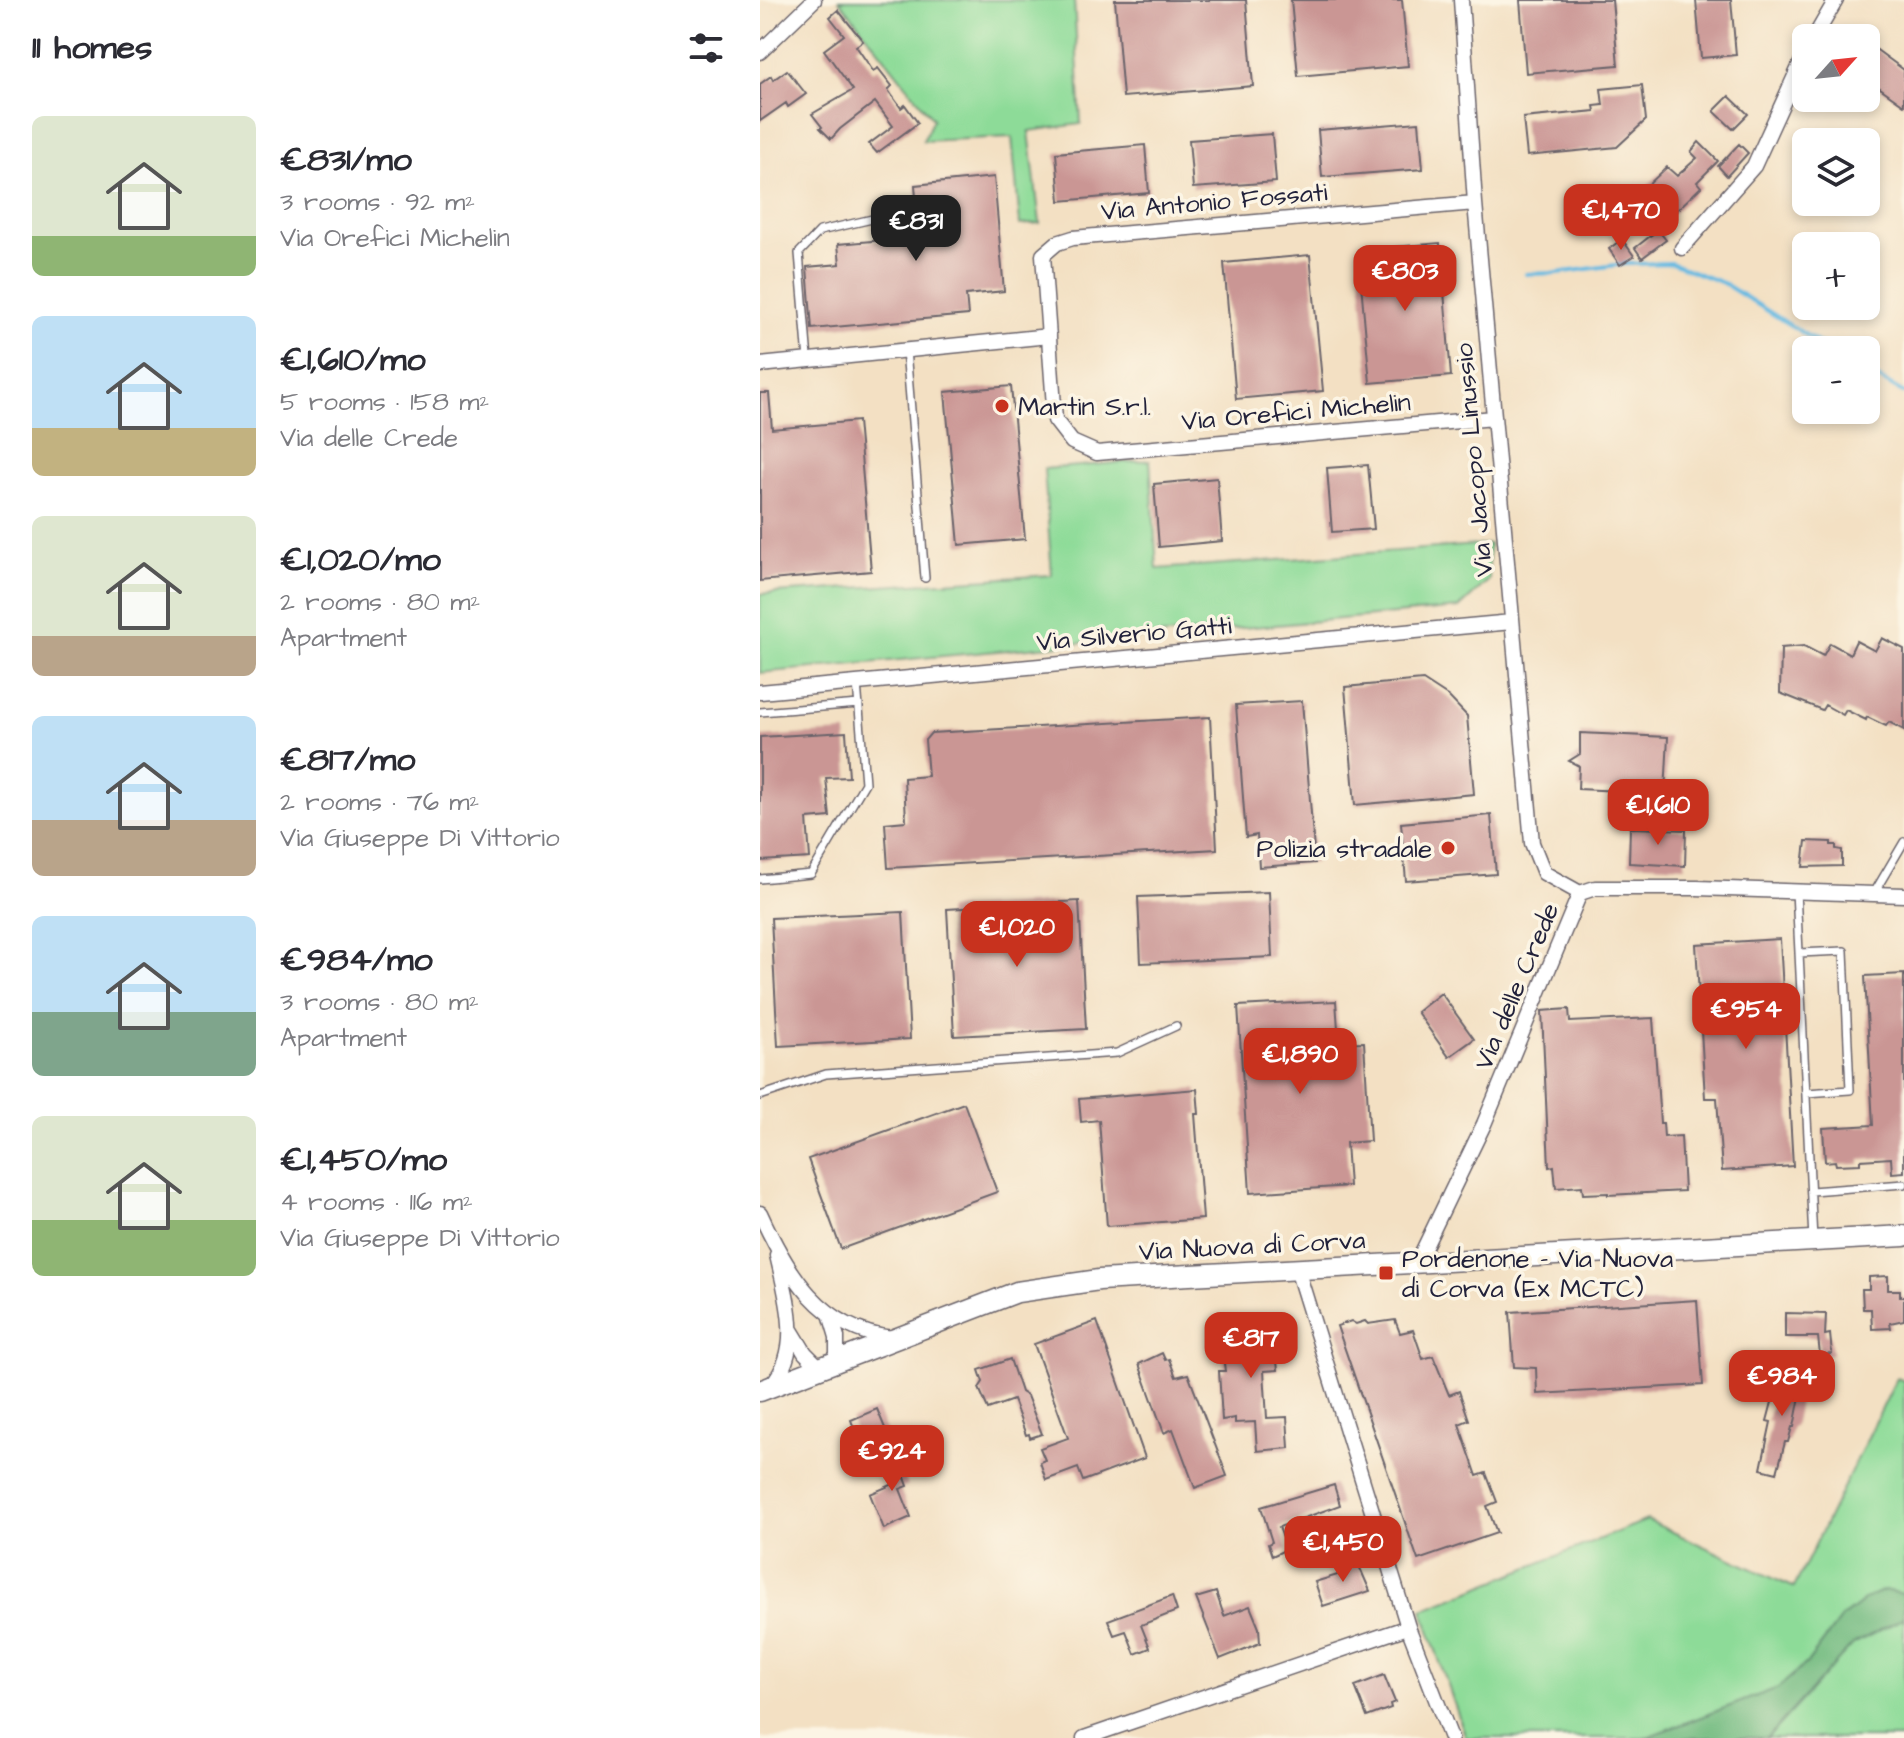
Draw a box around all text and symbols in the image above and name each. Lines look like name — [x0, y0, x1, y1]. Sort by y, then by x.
text: 11 homes — [32, 24, 152, 72]
north arrow — [1792, 24, 1880, 112]
map controls — [1792, 24, 1880, 424]
icon: filters — [684, 26, 728, 70]
button: layers — [1792, 128, 1880, 216]
text: €831/mo — [280, 136, 412, 184]
icon: home — [96, 148, 192, 244]
street label: Via Antonio Fossati — [1099, 174, 1329, 230]
text: 3 rooms · 92 m² — [280, 184, 475, 220]
pin: €1,470 — [1556, 184, 1686, 252]
text: €1,470 — [1582, 192, 1660, 228]
pin: €831 — [869, 195, 963, 263]
text: €831 — [889, 203, 943, 239]
text: Via Orefici Michelin — [280, 220, 510, 256]
button: + — [1792, 232, 1880, 320]
pin: €803 — [1358, 245, 1452, 313]
text: €803 — [1371, 253, 1439, 289]
text: €1,610/mo — [280, 336, 426, 384]
button: − — [1792, 336, 1880, 424]
street label: Via Jacopo Linussio — [1446, 341, 1502, 578]
icon: home — [96, 348, 192, 444]
text: 5 rooms · 158 m² — [280, 384, 489, 420]
street label: Via Orefici Michelin — [1180, 384, 1412, 440]
place label: Martin S.r.l. — [1018, 389, 1151, 425]
marker: Martin S.r.l. — [993, 397, 1011, 415]
text: Via delle Crede — [280, 420, 458, 456]
text: €1,020/mo — [280, 536, 441, 584]
icon: home — [96, 548, 192, 644]
text: 2 rooms · 80 m² — [280, 584, 480, 620]
street label: Via Silverio Gatti — [1035, 608, 1233, 660]
text: Apartment — [280, 620, 407, 656]
text: €817/mo — [280, 736, 415, 784]
icon: home — [96, 748, 192, 844]
pin: €1,610 — [1593, 779, 1723, 847]
text: 2 rooms · 76 m² — [280, 784, 479, 820]
text: €1,610 — [1626, 787, 1690, 823]
text: Via Giuseppe Di Vittorio — [280, 820, 560, 856]
place label: Polizia stradale — [1256, 831, 1432, 867]
marker: Polizia stradale — [1439, 839, 1457, 857]
street label: Via delle Crede — [1466, 897, 1568, 1075]
pin: €1,020 — [952, 901, 1082, 969]
text: €1,020 — [979, 909, 1055, 945]
text: €984/mo — [280, 936, 433, 984]
icon: home — [96, 948, 192, 1044]
pin: €954 — [1699, 983, 1793, 1051]
text: 3 rooms · 80 m² — [280, 984, 479, 1020]
text: €954 — [1710, 991, 1782, 1027]
text: Apartment — [280, 1020, 407, 1056]
pin: €1,890 — [1235, 1028, 1365, 1096]
text: €1,890 — [1262, 1036, 1338, 1072]
text: €1,450/mo — [280, 1136, 447, 1184]
icon: home — [96, 1148, 192, 1244]
text: 4 rooms · 116 m² — [280, 1184, 473, 1220]
text: Via Giuseppe Di Vittorio — [280, 1220, 560, 1256]
street label: Via Nuova di Corva — [1138, 1222, 1366, 1270]
place label: Pordenone - Via Nuova di Corva (Ex MCTC) — [1402, 1241, 1673, 1307]
marker: Pordenone - Via Nuova di Corva (Ex MCTC) — [1377, 1264, 1395, 1282]
pin: €817 — [1204, 1312, 1298, 1380]
text: €817 — [1223, 1320, 1279, 1356]
pin: €984 — [1735, 1350, 1829, 1418]
text: €984 — [1747, 1358, 1817, 1394]
pin: €924 — [845, 1425, 939, 1493]
text: €924 — [858, 1433, 926, 1469]
pin: €1,450 — [1278, 1516, 1408, 1584]
text: €1,450 — [1302, 1524, 1384, 1560]

